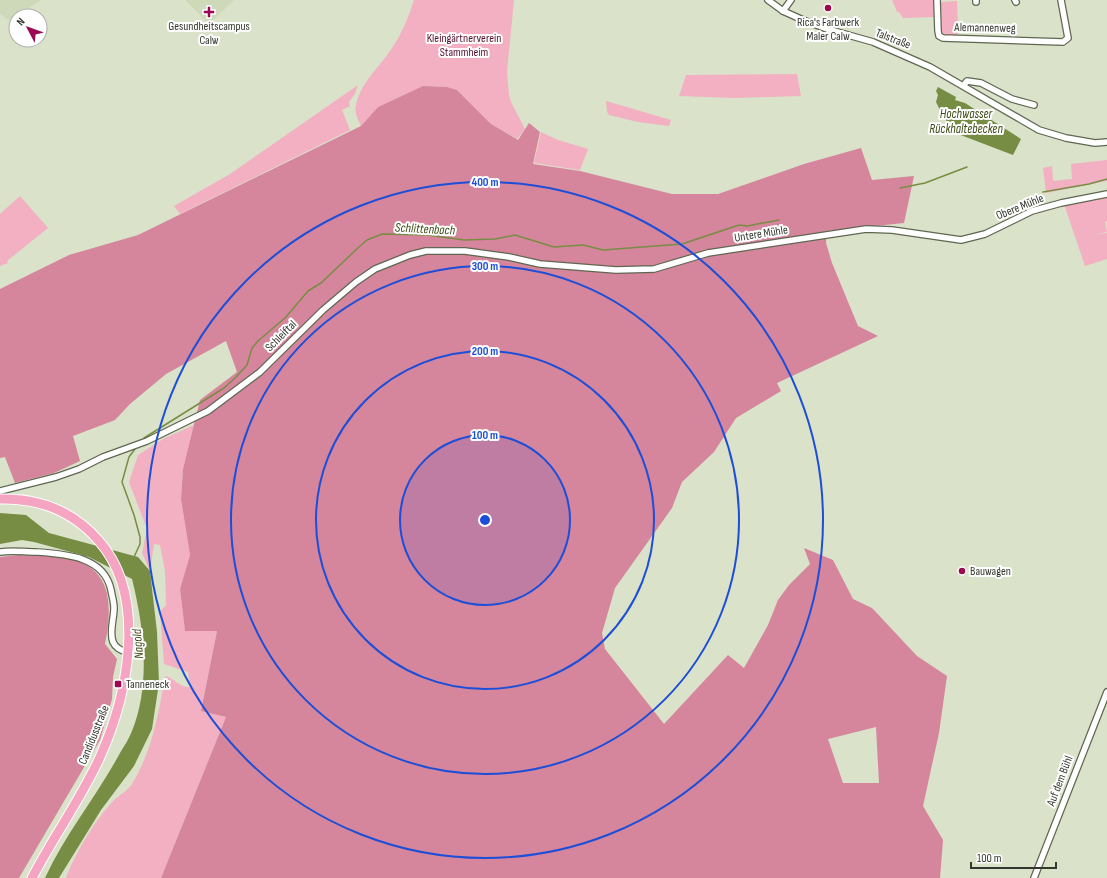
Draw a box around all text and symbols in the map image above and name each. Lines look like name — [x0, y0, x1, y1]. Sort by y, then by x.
marker: Rica's Farbwerk Maler Calw — [823, 3, 833, 13]
marker: Gesundheitscampus Calw — [203, 6, 215, 18]
north arrow — [8, 8, 48, 48]
text: N — [14, 15, 28, 28]
place label: Rica's Farbwerk Maler Calw — [797, 15, 859, 44]
place label: Gesundheitscampus Calw — [168, 19, 250, 48]
street label: Alemannenweg — [953, 20, 1016, 36]
street label: Talstraße — [873, 25, 913, 53]
park label: Kleingärtnerverein Stammheim — [427, 31, 501, 60]
water label: Hochwasser Rückhaltebecken — [929, 106, 1003, 137]
text: 400 m — [472, 175, 498, 190]
street label: Obere Mühle — [994, 191, 1046, 223]
water label: Schlittenbach — [394, 219, 456, 239]
street label: Untere Mühle — [733, 222, 789, 246]
text: 300 m — [472, 259, 498, 274]
street label: Schleiftal — [262, 317, 300, 355]
text: 200 m — [472, 344, 498, 359]
text: 100 m — [472, 428, 498, 443]
centre of rings — [478, 513, 492, 527]
place label: Bauwagen — [970, 564, 1011, 579]
marker: Bauwagen — [957, 566, 967, 576]
water label: Nagold — [129, 628, 147, 660]
place label: Tanneneck — [126, 677, 170, 692]
marker: Tanneneck — [113, 679, 123, 689]
street label: Candidusstraße — [75, 703, 113, 767]
street label: Auf dem Bühl — [1043, 754, 1076, 809]
scale bar — [971, 844, 1056, 870]
text: 100 m — [977, 851, 1002, 866]

